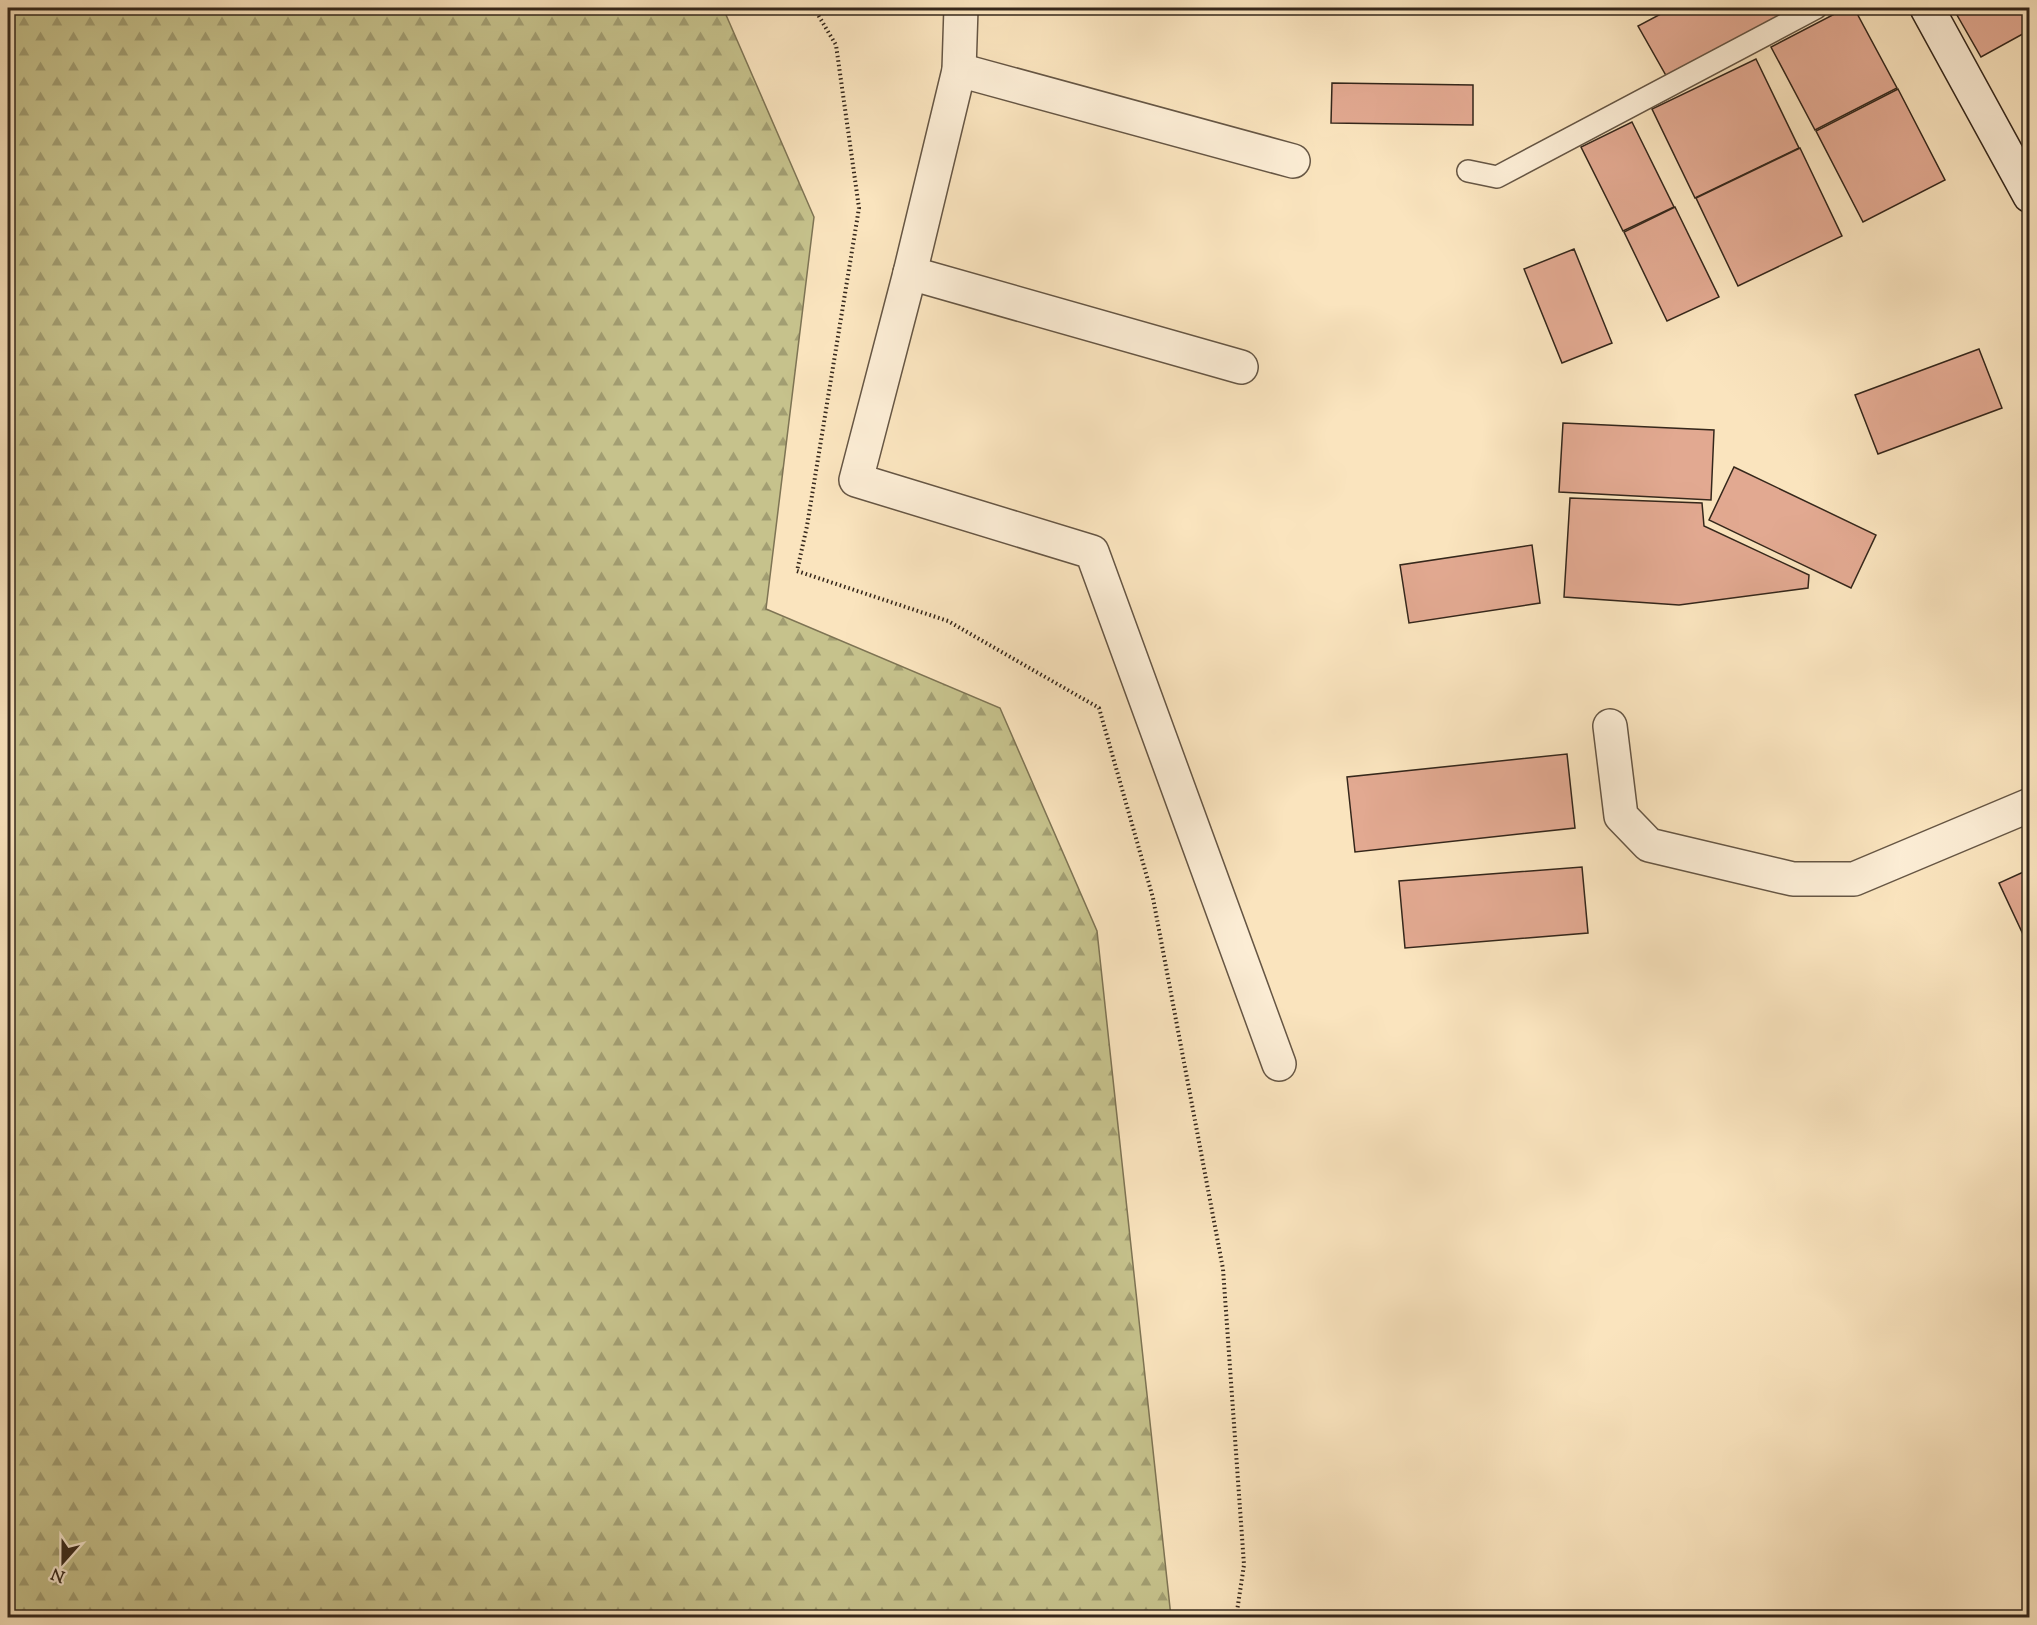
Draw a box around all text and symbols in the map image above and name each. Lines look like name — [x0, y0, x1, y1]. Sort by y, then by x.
north arrow — [33, 1532, 93, 1592]
text: N — [48, 1561, 69, 1587]

